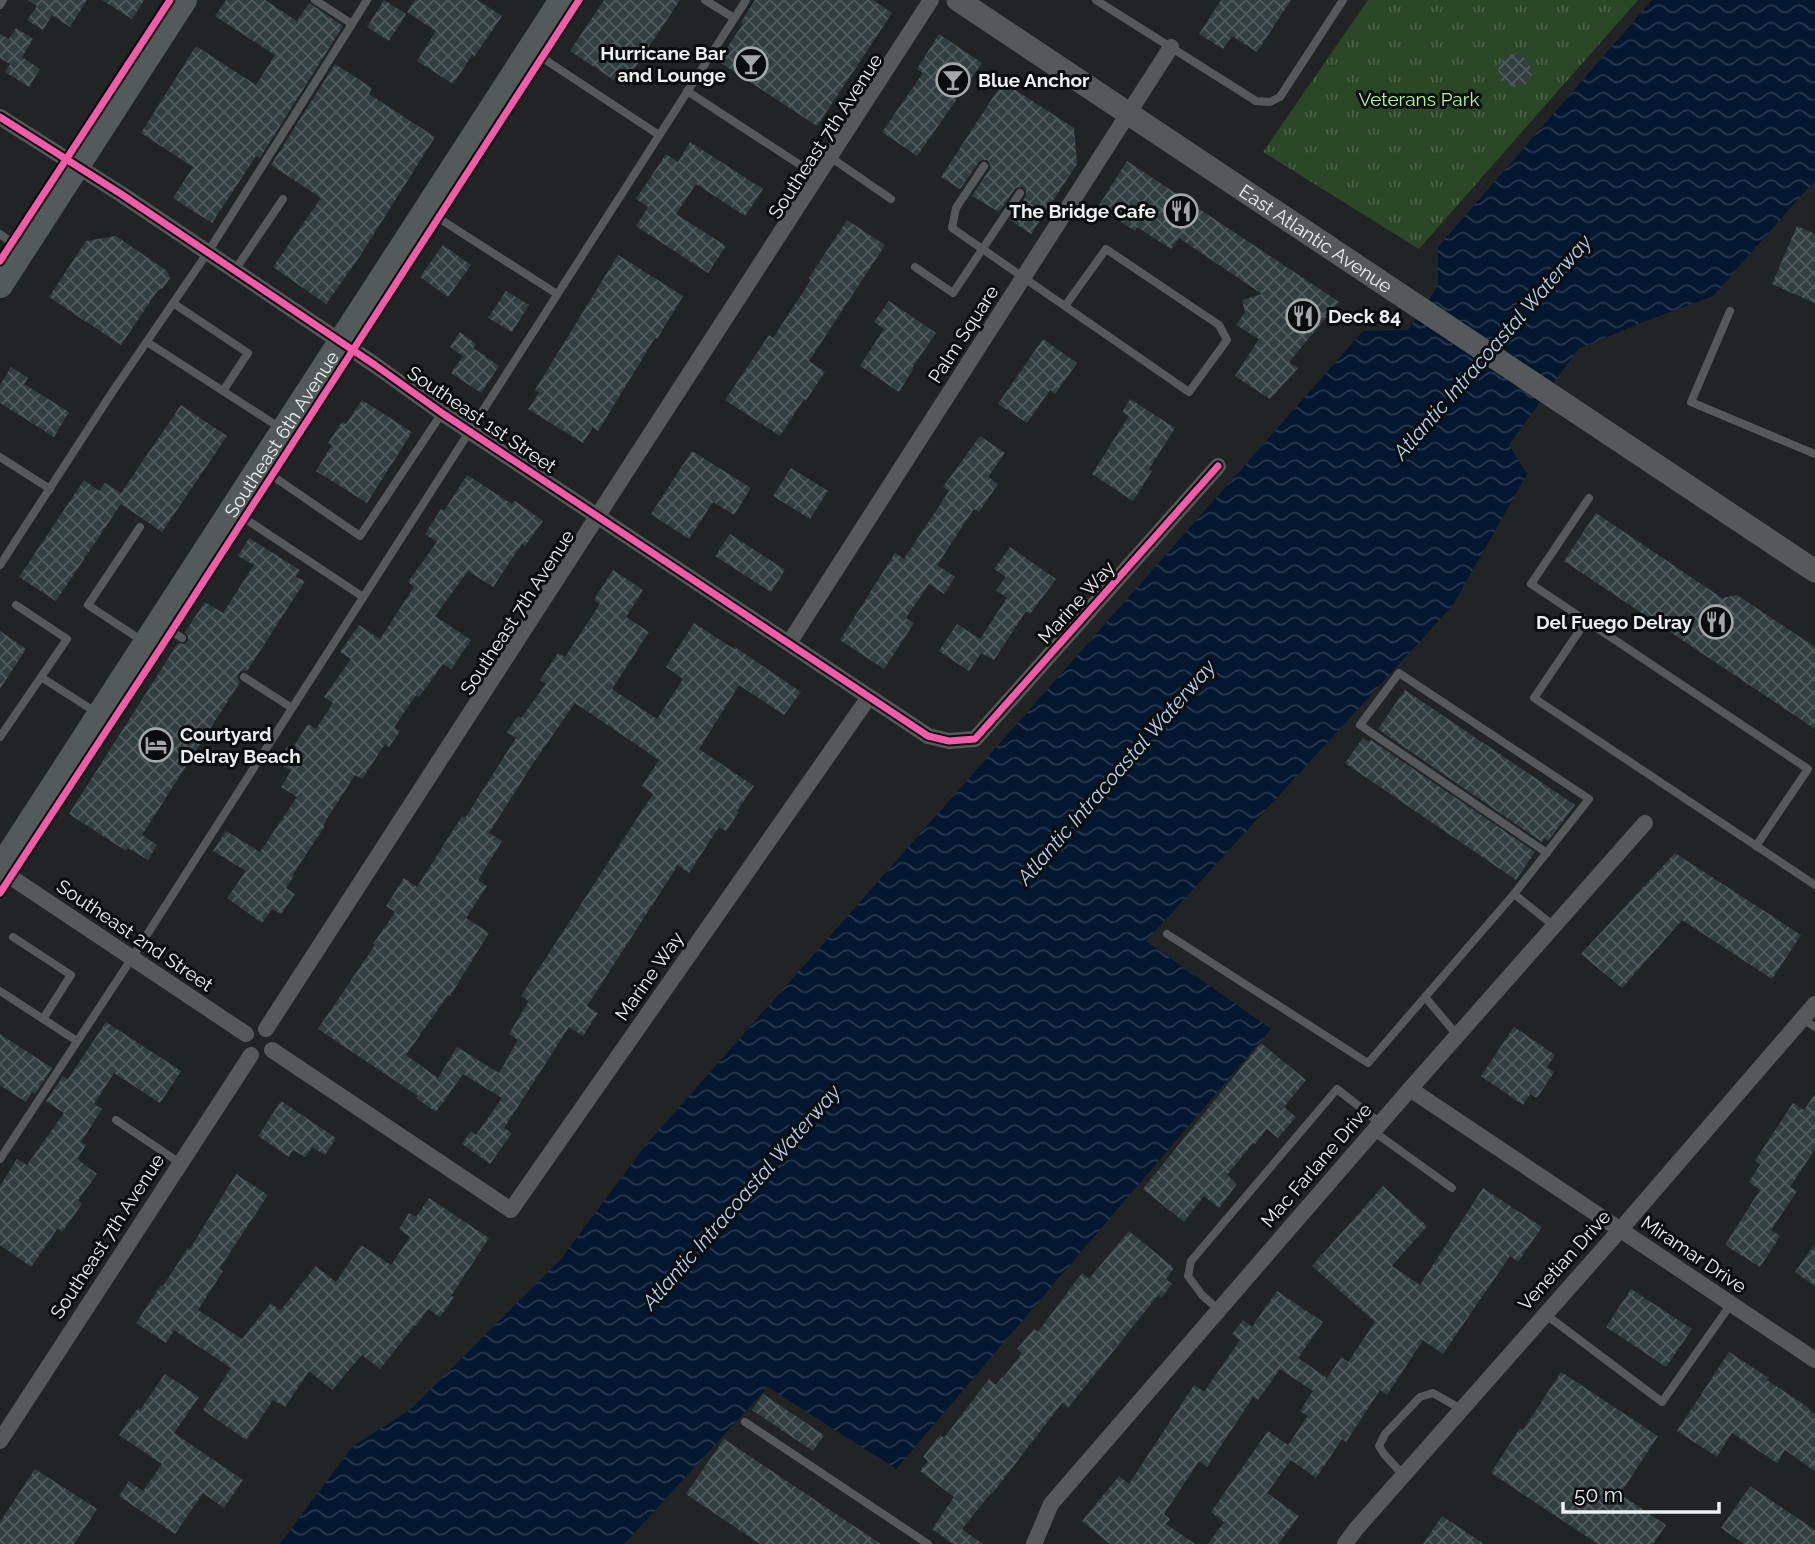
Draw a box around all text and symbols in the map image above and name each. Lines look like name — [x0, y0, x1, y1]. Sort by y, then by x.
place label: Hurricane Bar and Lounge — [600, 42, 727, 86]
bar icon: Hurricane Bar and Lounge — [732, 45, 770, 83]
street label: Southeast 7th Avenue — [763, 49, 887, 223]
bar icon: Blue Anchor — [934, 61, 972, 99]
place label: Blue Anchor — [978, 69, 1090, 91]
park label: Veterans Park — [1359, 88, 1479, 110]
street label: East Atlantic Avenue — [1235, 180, 1396, 297]
restaurant icon: The Bridge Cafe — [1162, 192, 1200, 230]
place label: The Bridge Cafe — [1009, 200, 1156, 222]
water label: Atlantic Intracoastal Waterway — [1387, 229, 1597, 465]
street label: Palm Square — [923, 281, 1003, 387]
restaurant icon: Deck 84 — [1284, 297, 1322, 335]
place label: Deck 84 — [1328, 305, 1401, 327]
street label: Southeast 6th Avenue — [220, 347, 343, 521]
street label: Southeast 1st Street — [403, 361, 561, 477]
street label: Southeast 7th Avenue — [455, 525, 579, 699]
street label: Marine Way — [1033, 556, 1119, 648]
restaurant icon: Del Fuego Delray — [1697, 603, 1735, 641]
place label: Del Fuego Delray — [1536, 611, 1693, 633]
water label: Atlantic Intracoastal Waterway — [1011, 654, 1221, 890]
place label: Courtyard Delray Beach — [180, 723, 301, 767]
hotel icon: Courtyard Delray Beach — [137, 726, 175, 764]
street label: Southeast 2nd Street — [53, 874, 218, 996]
street label: Marine Way — [610, 927, 688, 1025]
water label: Atlantic Intracoastal Waterway — [636, 1079, 846, 1315]
street label: Mac Farlane Drive — [1256, 1098, 1376, 1232]
street label: Southeast 7th Avenue — [45, 1149, 169, 1323]
street label: Venetian Drive — [1513, 1205, 1615, 1315]
street label: Miramar Drive — [1637, 1211, 1751, 1297]
scale bar — [1563, 1470, 1719, 1514]
text: 50 m — [1574, 1482, 1623, 1507]

